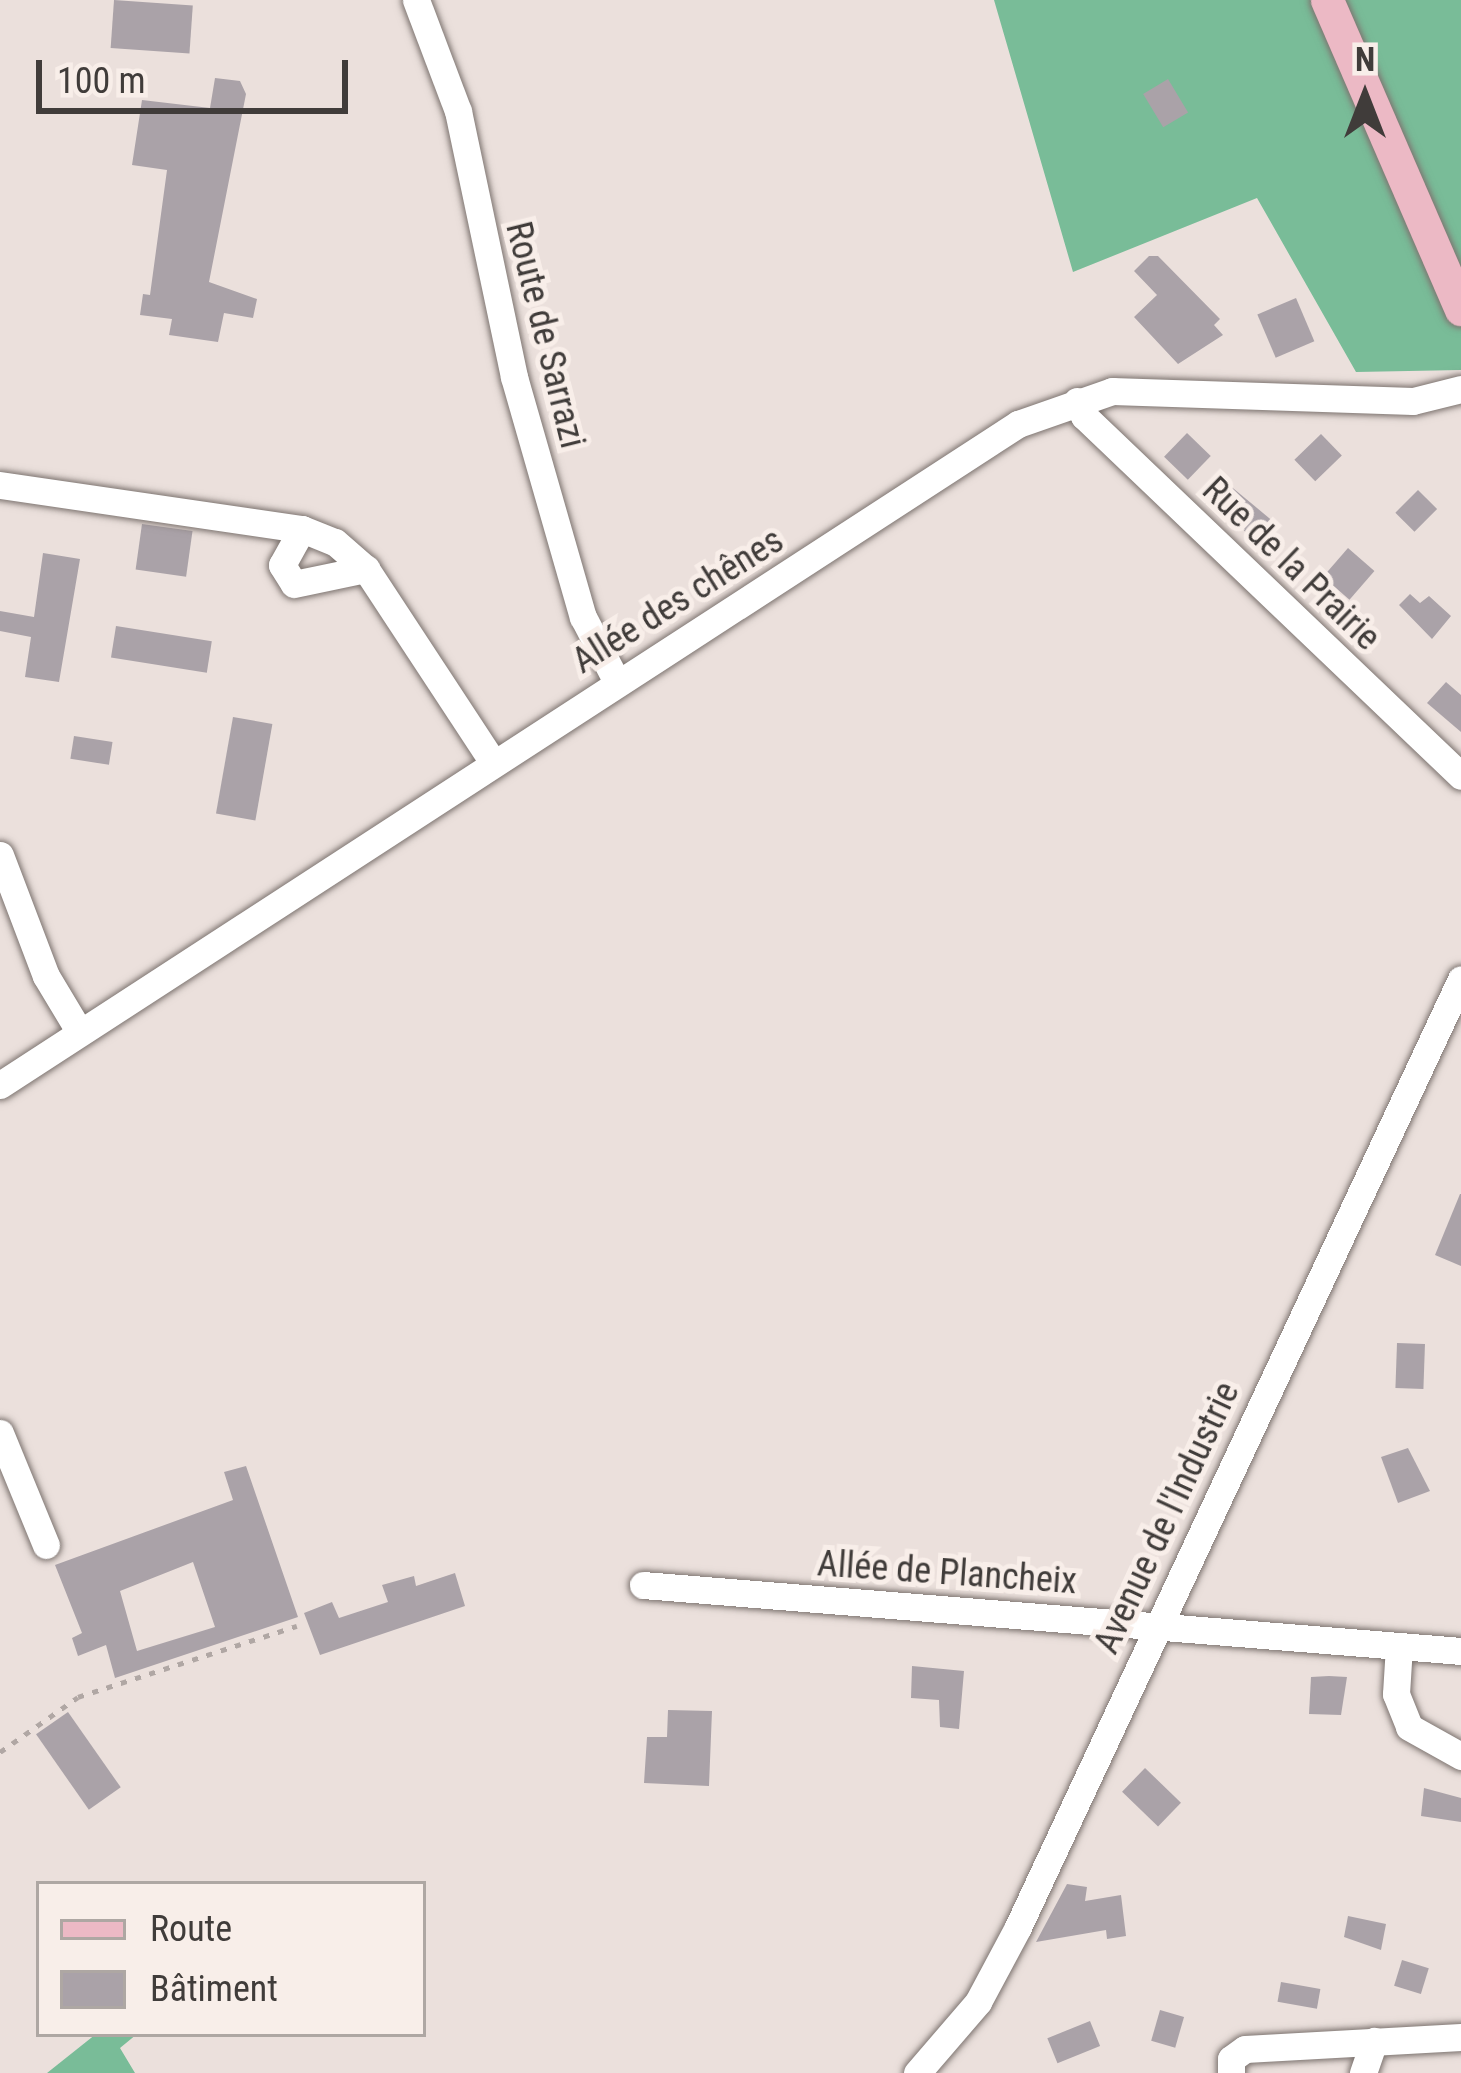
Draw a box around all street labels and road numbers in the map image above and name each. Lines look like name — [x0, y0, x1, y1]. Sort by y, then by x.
street label: Route de Sarrazi — [496, 217, 594, 453]
street label: Rue de la Prairie — [1193, 468, 1389, 660]
street label: Allée des chênes — [565, 519, 791, 683]
street label: Avenue de l'Industrie — [1085, 1375, 1249, 1661]
street label: Allée de Plancheix — [816, 1542, 1078, 1604]

